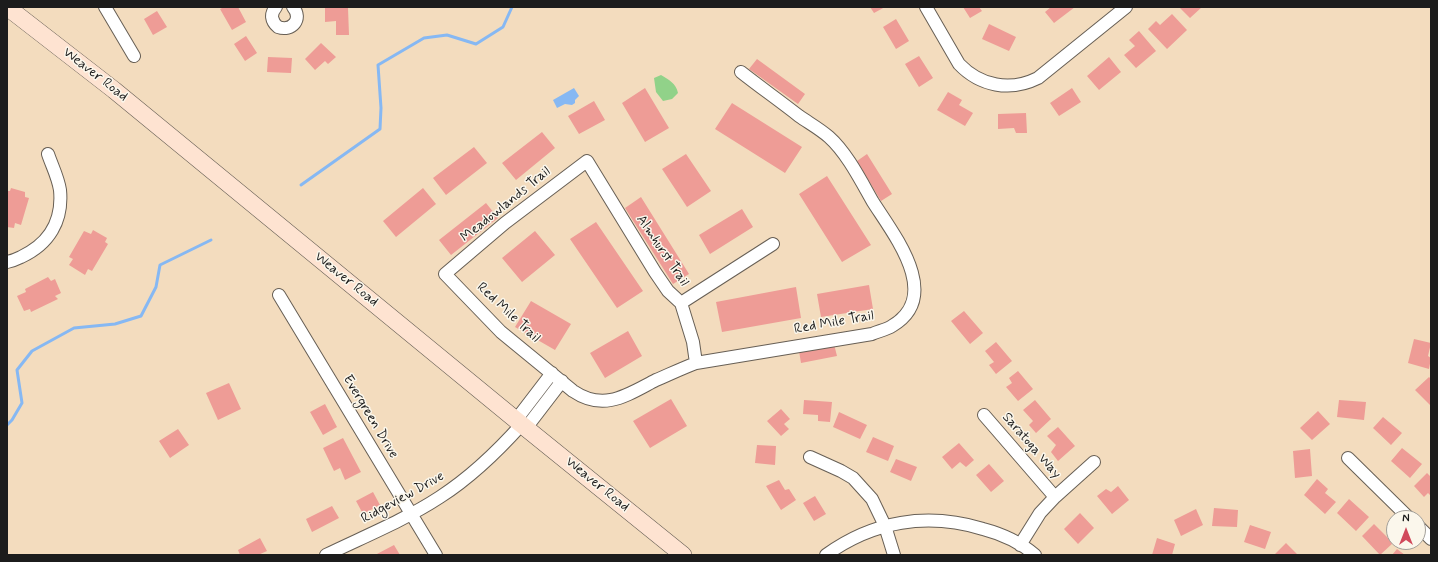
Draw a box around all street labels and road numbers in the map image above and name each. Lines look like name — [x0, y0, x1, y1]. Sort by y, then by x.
street label: Weaver Road — [59, 44, 131, 106]
street label: Meadowlands Trail — [458, 164, 554, 246]
street label: Almhurst Trail — [632, 212, 692, 290]
street label: Weaver Road — [311, 249, 381, 311]
street label: Red Mile Trail — [473, 279, 543, 347]
street label: Red Mile Trail — [793, 308, 875, 338]
street label: Evergreen Drive — [338, 372, 402, 462]
street label: Saratoga Way — [998, 410, 1064, 482]
street label: Weaver Road — [562, 454, 632, 516]
street label: Ridgeview Drive — [359, 468, 447, 528]

